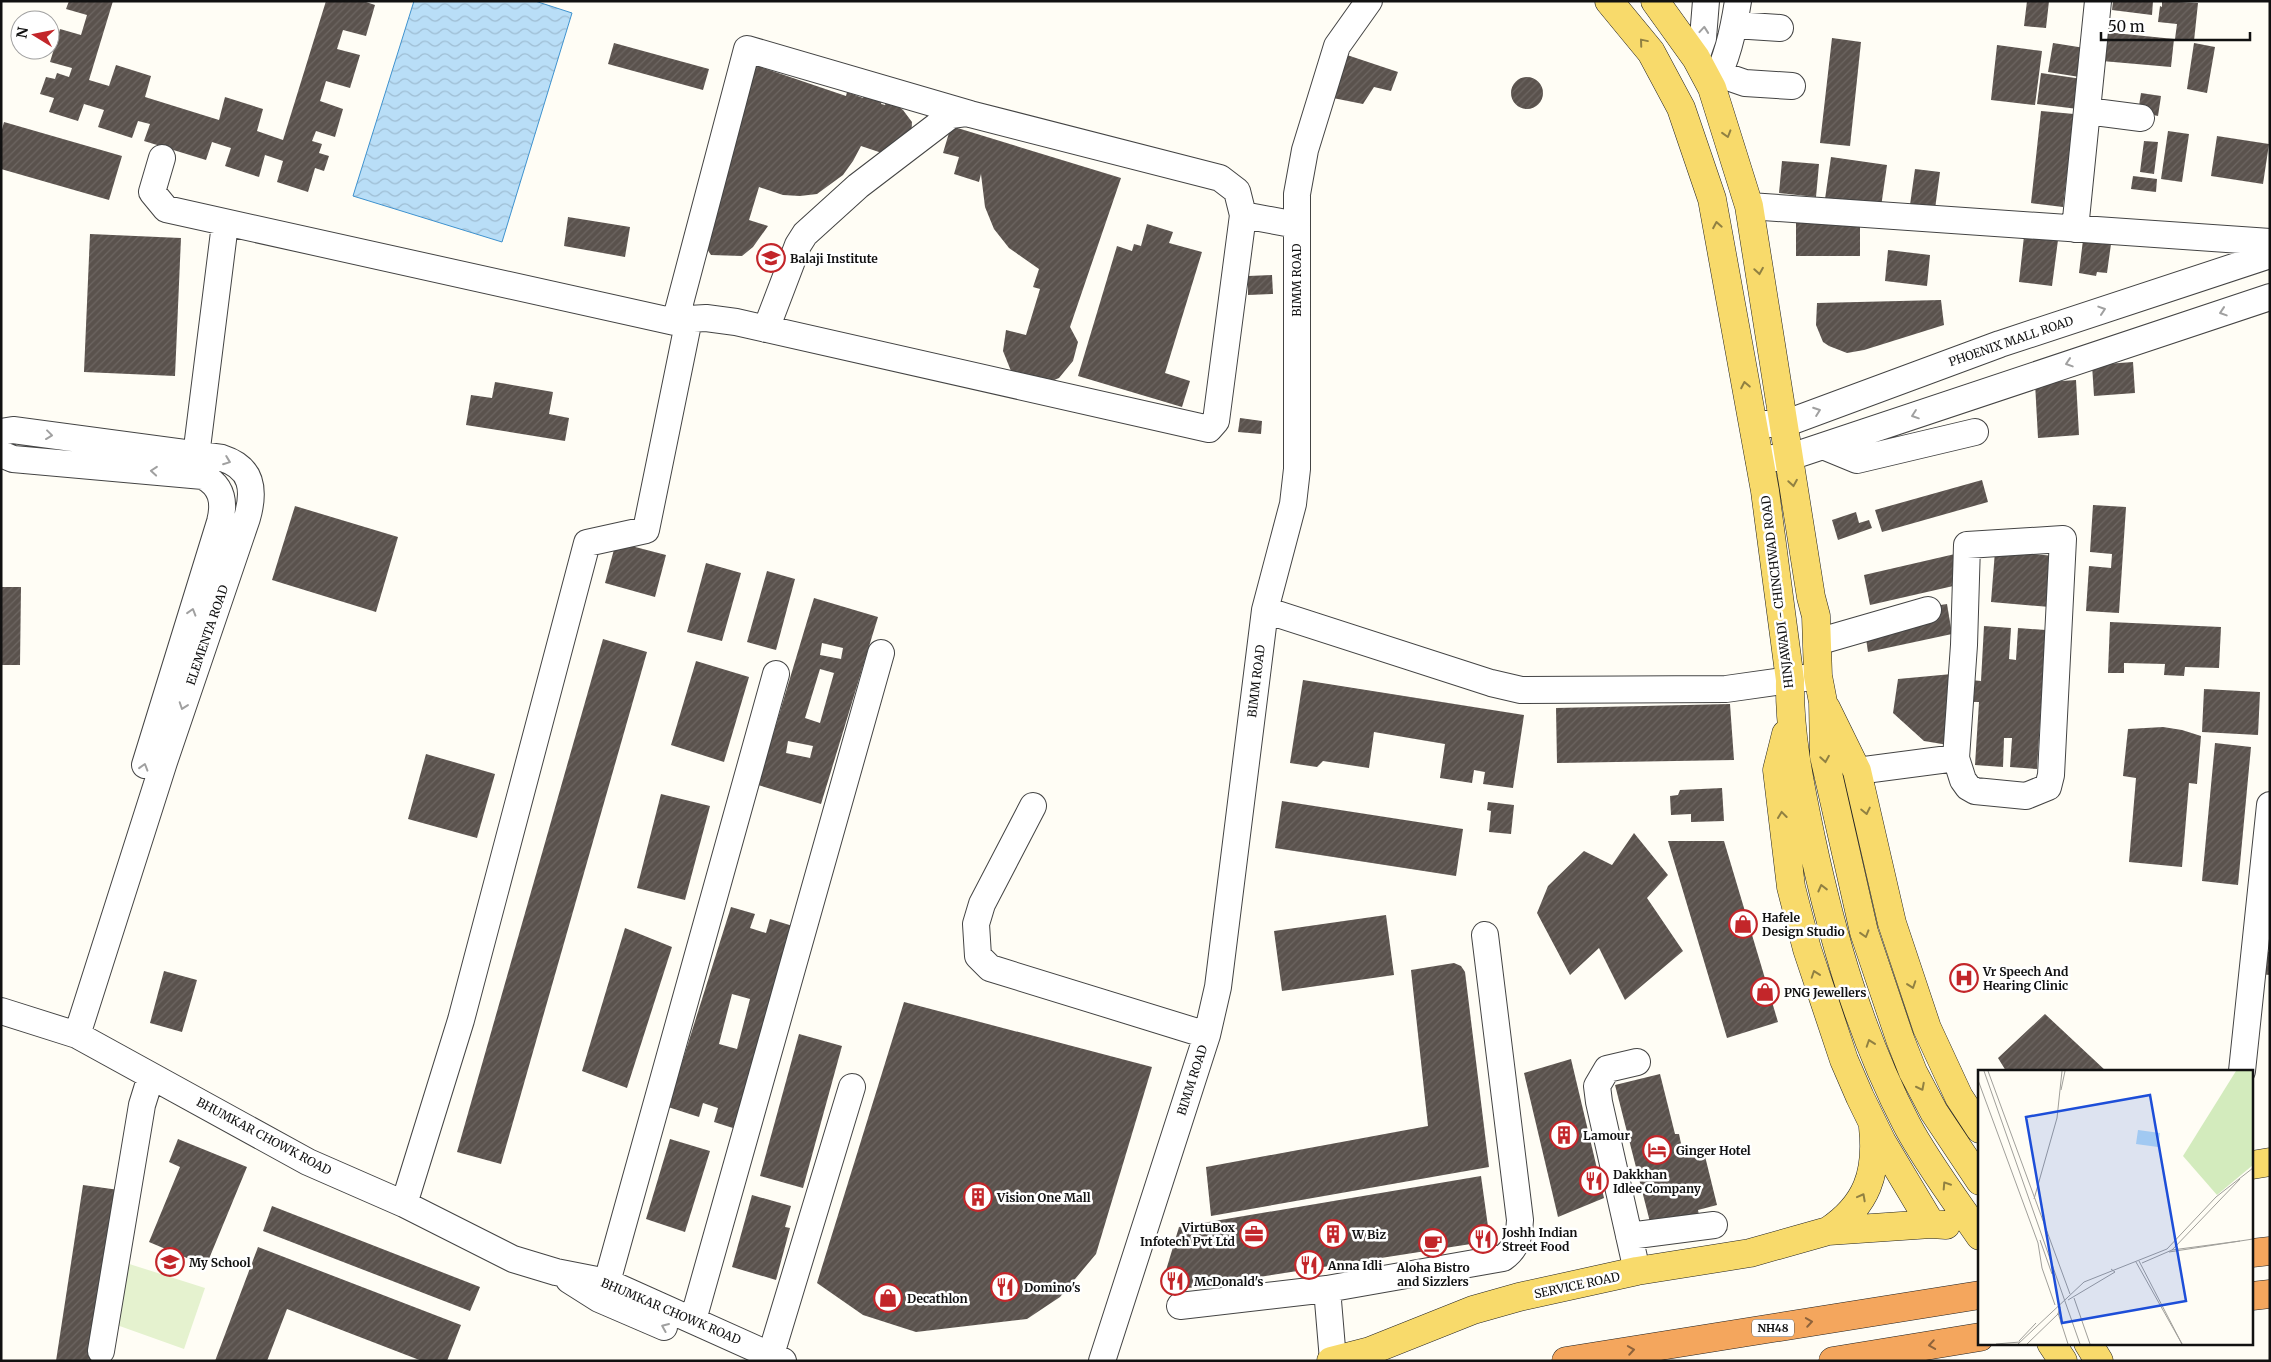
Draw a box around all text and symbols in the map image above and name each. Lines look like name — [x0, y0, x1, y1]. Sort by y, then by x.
north arrow — [10, 10, 60, 60]
scale bar — [2101, 10, 2250, 42]
text: 50 m — [2108, 17, 2145, 36]
text: N — [12, 26, 32, 40]
one-way arrow — [1698, 26, 1709, 34]
one-way arrow — [1640, 39, 1648, 48]
one-way arrow — [1721, 130, 1731, 138]
one-way arrow — [1712, 221, 1722, 230]
school or university icon: Balaji Institute — [756, 243, 786, 273]
street label: BIMM ROAD — [1289, 243, 1304, 317]
place label: Balaji Institute — [790, 251, 878, 266]
one-way arrow — [1754, 267, 1764, 276]
one-way arrow — [2098, 306, 2106, 316]
one-way arrow — [2220, 307, 2228, 317]
street label: PHOENIX MALL ROAD — [1947, 313, 2075, 369]
one-way arrow — [2065, 357, 2074, 367]
one-way arrow — [1741, 381, 1751, 390]
one-way arrow — [1812, 407, 1821, 418]
one-way arrow — [1911, 409, 1920, 419]
one-way arrow — [46, 429, 54, 440]
one-way arrow — [222, 455, 231, 465]
one-way arrow — [150, 466, 158, 477]
one-way arrow — [1788, 479, 1798, 488]
street label: HINJAWADI - CHINCHWAD ROAD — [1758, 495, 1796, 689]
street label: ELEMENTA ROAD — [183, 583, 231, 687]
one-way arrow — [187, 608, 197, 617]
street label: BIMM ROAD — [1244, 644, 1268, 718]
one-way arrow — [179, 701, 189, 710]
one-way arrow — [1819, 755, 1830, 763]
one-way arrow — [139, 764, 149, 772]
one-way arrow — [1860, 807, 1871, 816]
one-way arrow — [1777, 811, 1788, 819]
one-way arrow — [1817, 883, 1828, 892]
shop icon: Hafele Design Studio — [1728, 909, 1758, 939]
place label: Hafele Design Studio — [1762, 910, 1845, 939]
one-way arrow — [1859, 930, 1869, 938]
hospital icon: Vr Speech And Hearing Clinic — [1949, 963, 1979, 993]
place label: Vr Speech And Hearing Clinic — [1982, 964, 2069, 993]
one-way arrow — [1811, 970, 1821, 979]
shop icon: PNG Jewellers — [1750, 977, 1780, 1007]
one-way arrow — [1907, 980, 1917, 989]
place label: PNG Jewellers — [1784, 985, 1866, 1000]
one-way arrow — [1866, 1039, 1876, 1047]
street label: BIMM ROAD — [1174, 1043, 1210, 1117]
inset map — [1978, 1070, 2254, 1344]
one-way arrow — [1915, 1081, 1925, 1090]
street label: BHUMKAR CHOWK ROAD — [194, 1094, 334, 1178]
building icon: Lamour — [1549, 1120, 1579, 1150]
place label: Lamour — [1583, 1128, 1630, 1143]
hotel icon: Ginger Hotel — [1642, 1135, 1672, 1165]
place label: Ginger Hotel — [1676, 1143, 1751, 1158]
restaurant icon: Dakkhan Idlee Company — [1579, 1166, 1609, 1196]
place label: Dakkhan Idlee Company — [1613, 1167, 1702, 1196]
building icon: Vision One Mall — [963, 1182, 993, 1212]
one-way arrow — [1943, 1182, 1953, 1191]
place label: Vision One Mall — [996, 1190, 1091, 1205]
one-way arrow — [1856, 1194, 1866, 1203]
office icon: VirtuBox Infotech Pvt Ltd — [1239, 1219, 1269, 1249]
building icon: W Biz — [1318, 1219, 1348, 1249]
place label: VirtuBox Infotech Pvt Ltd — [1140, 1220, 1236, 1249]
restaurant icon: Joshh Indian Street Food — [1468, 1224, 1498, 1254]
place label: Joshh Indian Street Food — [1501, 1225, 1577, 1254]
place label: W Biz — [1351, 1227, 1386, 1242]
cafe icon: Aloha Bistro and Sizzlers — [1418, 1228, 1448, 1258]
school or university icon: My School — [155, 1247, 185, 1277]
restaurant icon: Anna Idli — [1294, 1250, 1324, 1280]
place label: My School — [189, 1255, 251, 1270]
place label: Anna Idli — [1327, 1258, 1382, 1273]
place label: Aloha Bistro and Sizzlers — [1395, 1260, 1470, 1289]
restaurant icon: McDonald's — [1160, 1266, 1190, 1296]
street label: SERVICE ROAD — [1533, 1269, 1621, 1301]
restaurant icon: Domino's — [990, 1272, 1020, 1302]
place label: McDonald's — [1194, 1274, 1263, 1289]
street label: BHUMKAR CHOWK ROAD — [599, 1275, 743, 1347]
place label: Domino's — [1024, 1280, 1080, 1295]
shop icon: Decathlon — [873, 1283, 903, 1313]
place label: Decathlon — [907, 1291, 968, 1306]
one-way arrow — [1805, 1317, 1813, 1328]
road number: NH48 — [1752, 1320, 1794, 1336]
one-way arrow — [661, 1323, 670, 1334]
one-way arrow — [1927, 1339, 1936, 1349]
one-way arrow — [1627, 1346, 1635, 1356]

